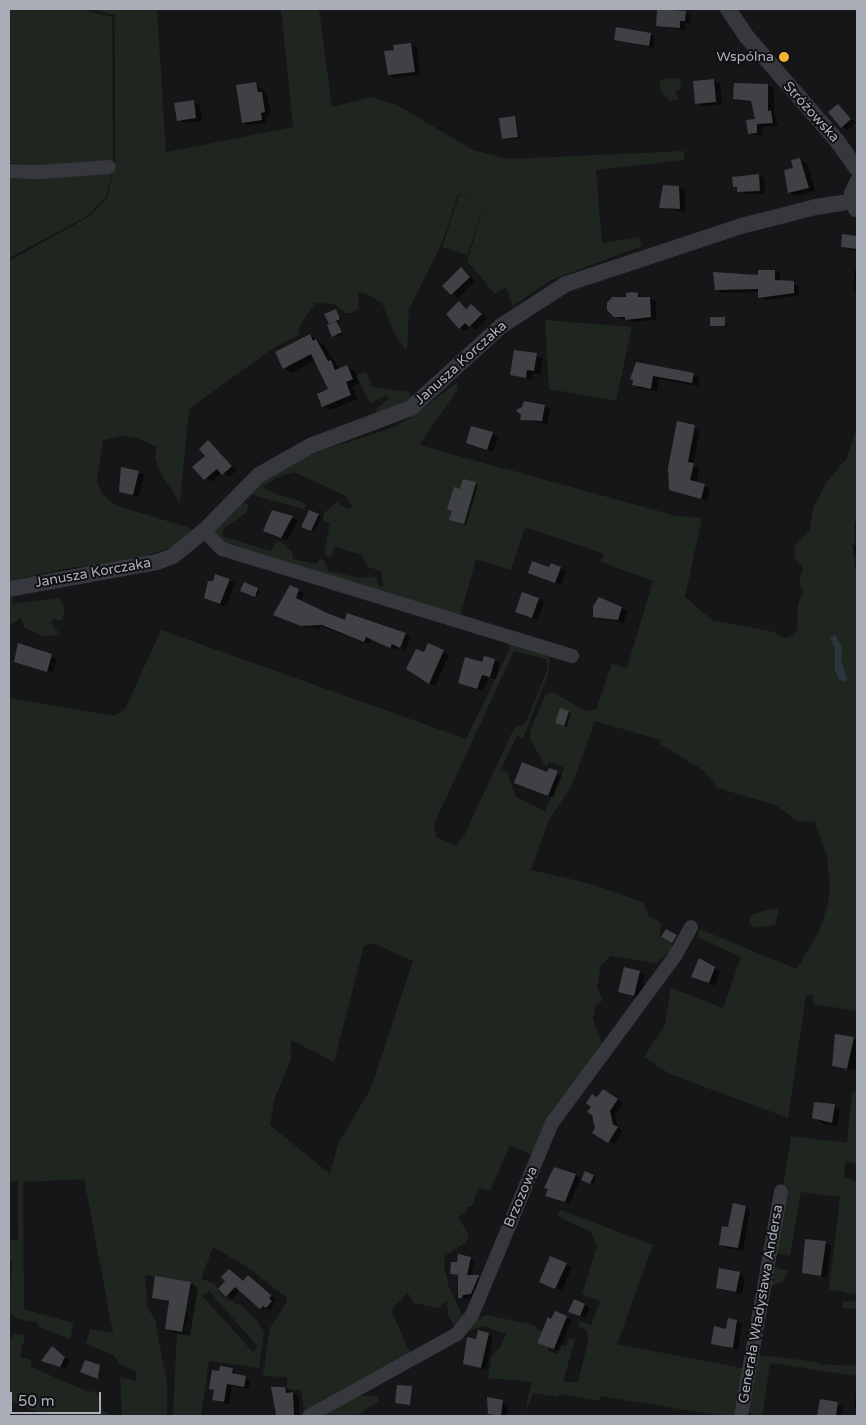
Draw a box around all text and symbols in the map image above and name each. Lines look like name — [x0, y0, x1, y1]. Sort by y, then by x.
place label: Wspólna — [716, 49, 774, 65]
marker: Wspólna — [778, 51, 790, 63]
street label: Stróżowska — [779, 78, 843, 146]
street label: Janusza Korczaka — [412, 318, 510, 408]
street label: Janusza Korczaka — [34, 555, 152, 591]
street label: Brzozowa — [501, 1164, 541, 1230]
street label: Generała Władysława Andersa — [735, 1203, 787, 1405]
scale bar — [12, 1382, 104, 1414]
text: 50 m — [18, 1392, 55, 1410]

